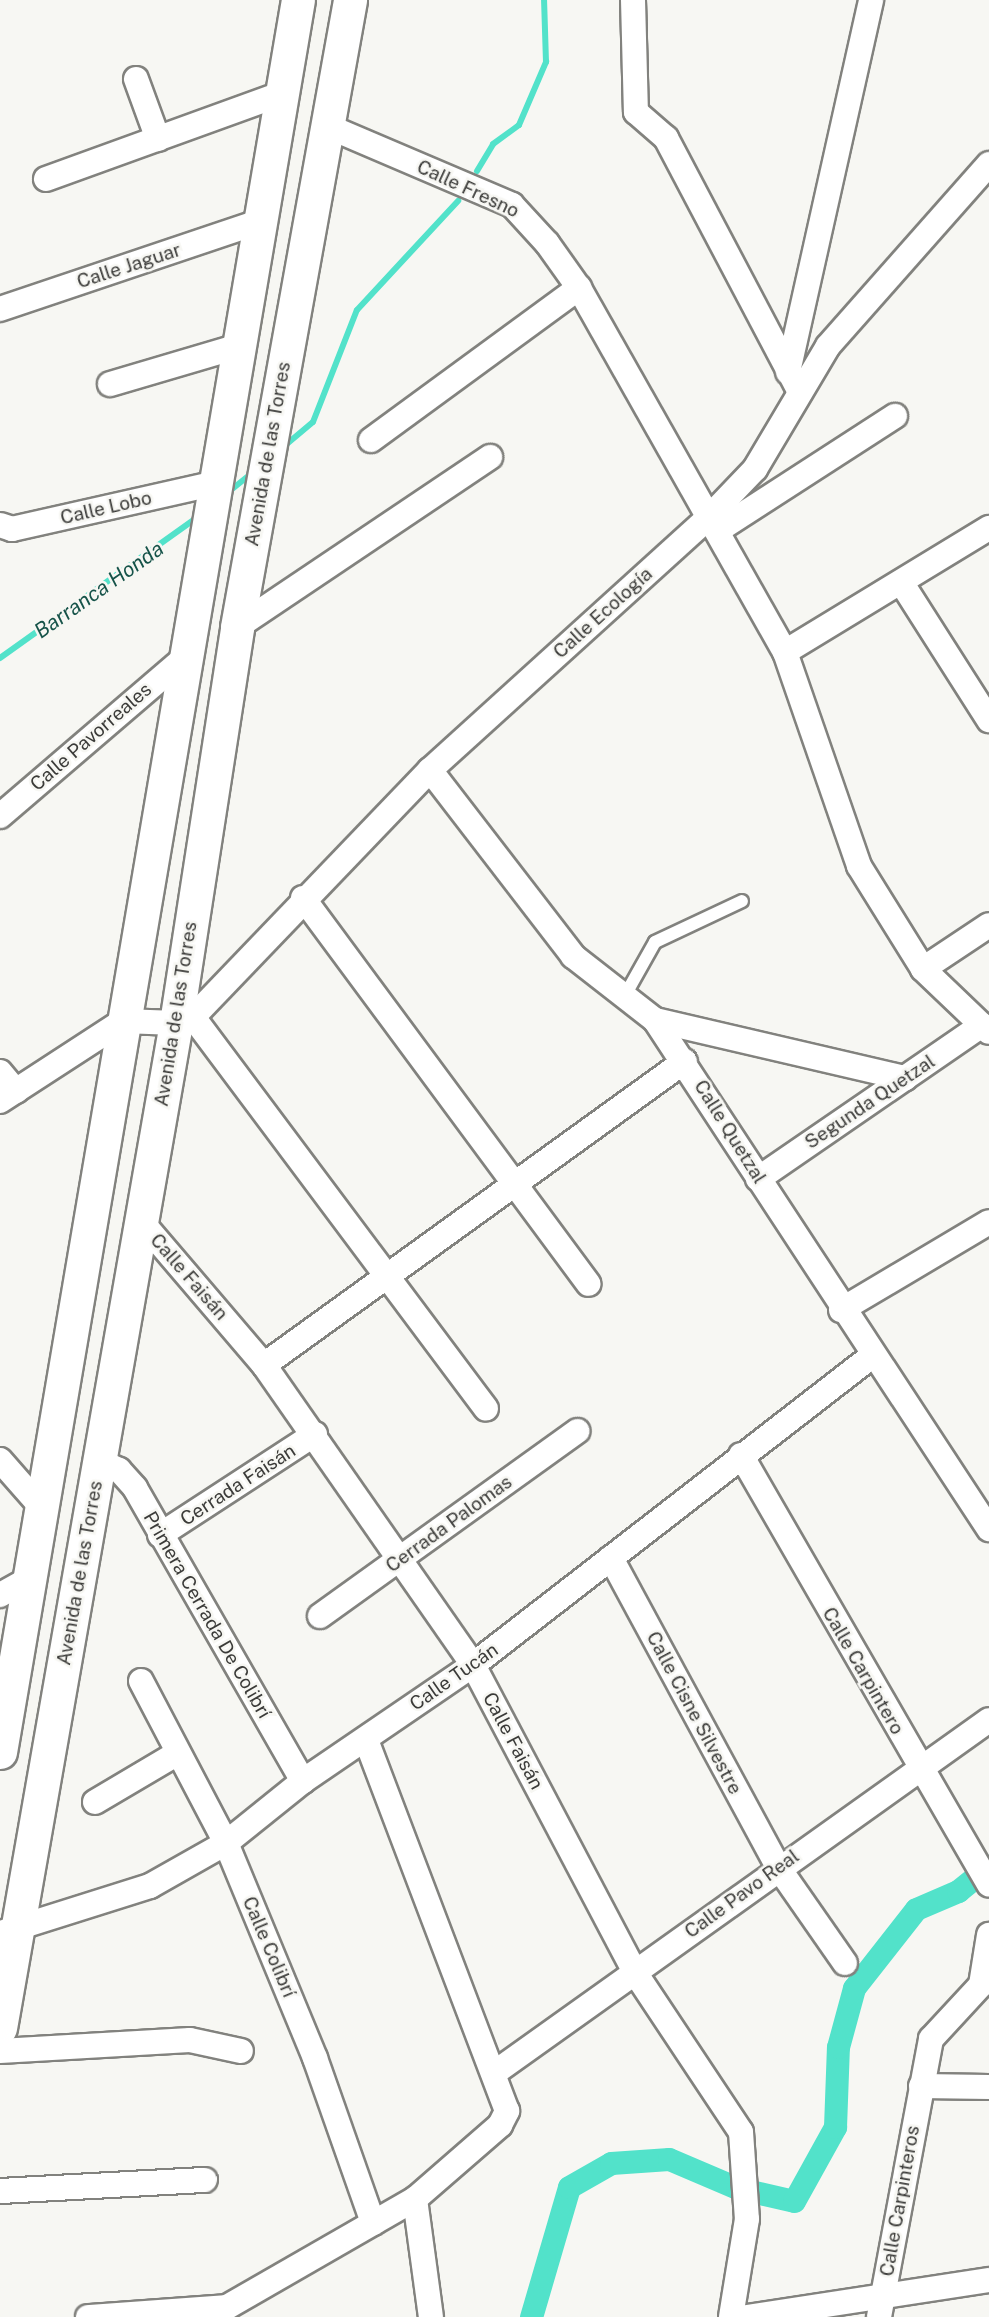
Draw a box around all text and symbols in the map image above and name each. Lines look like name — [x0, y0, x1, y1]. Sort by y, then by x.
street label: Calle Fresno — [413, 155, 523, 223]
street label: Calle Jaguar — [74, 238, 184, 294]
street label: Avenida de las Torres — [241, 360, 295, 548]
street label: Calle Lobo — [58, 486, 154, 530]
water label: Barranca Honda — [30, 536, 168, 644]
street label: Calle Ecología — [549, 563, 657, 663]
street label: Calle Pavorreales — [26, 678, 156, 796]
street label: Avenida de las Torres — [150, 920, 202, 1108]
street label: Segunda Quetzal — [801, 1050, 939, 1154]
street label: Calle Quetzal — [689, 1076, 771, 1188]
street label: Calle Faisán — [145, 1229, 233, 1325]
street label: Cerrada Faisán — [176, 1439, 300, 1531]
street label: Cerrada Palomas — [382, 1471, 516, 1577]
street label: Avenida de las Torres — [53, 1479, 107, 1667]
street label: Primera Cerrada De Colibrí — [138, 1507, 276, 1723]
street label: Calle Carpintero — [817, 1603, 909, 1739]
street label: Calle Cisne Silvestre — [641, 1628, 747, 1798]
street label: Calle Tucán — [405, 1638, 503, 1716]
street label: Calle Faisán — [478, 1688, 548, 1794]
street label: Calle Pavo Real — [680, 1845, 804, 1943]
street label: Calle Colibrí — [238, 1893, 300, 2001]
street label: Calle Carpinteros — [876, 2124, 924, 2278]

